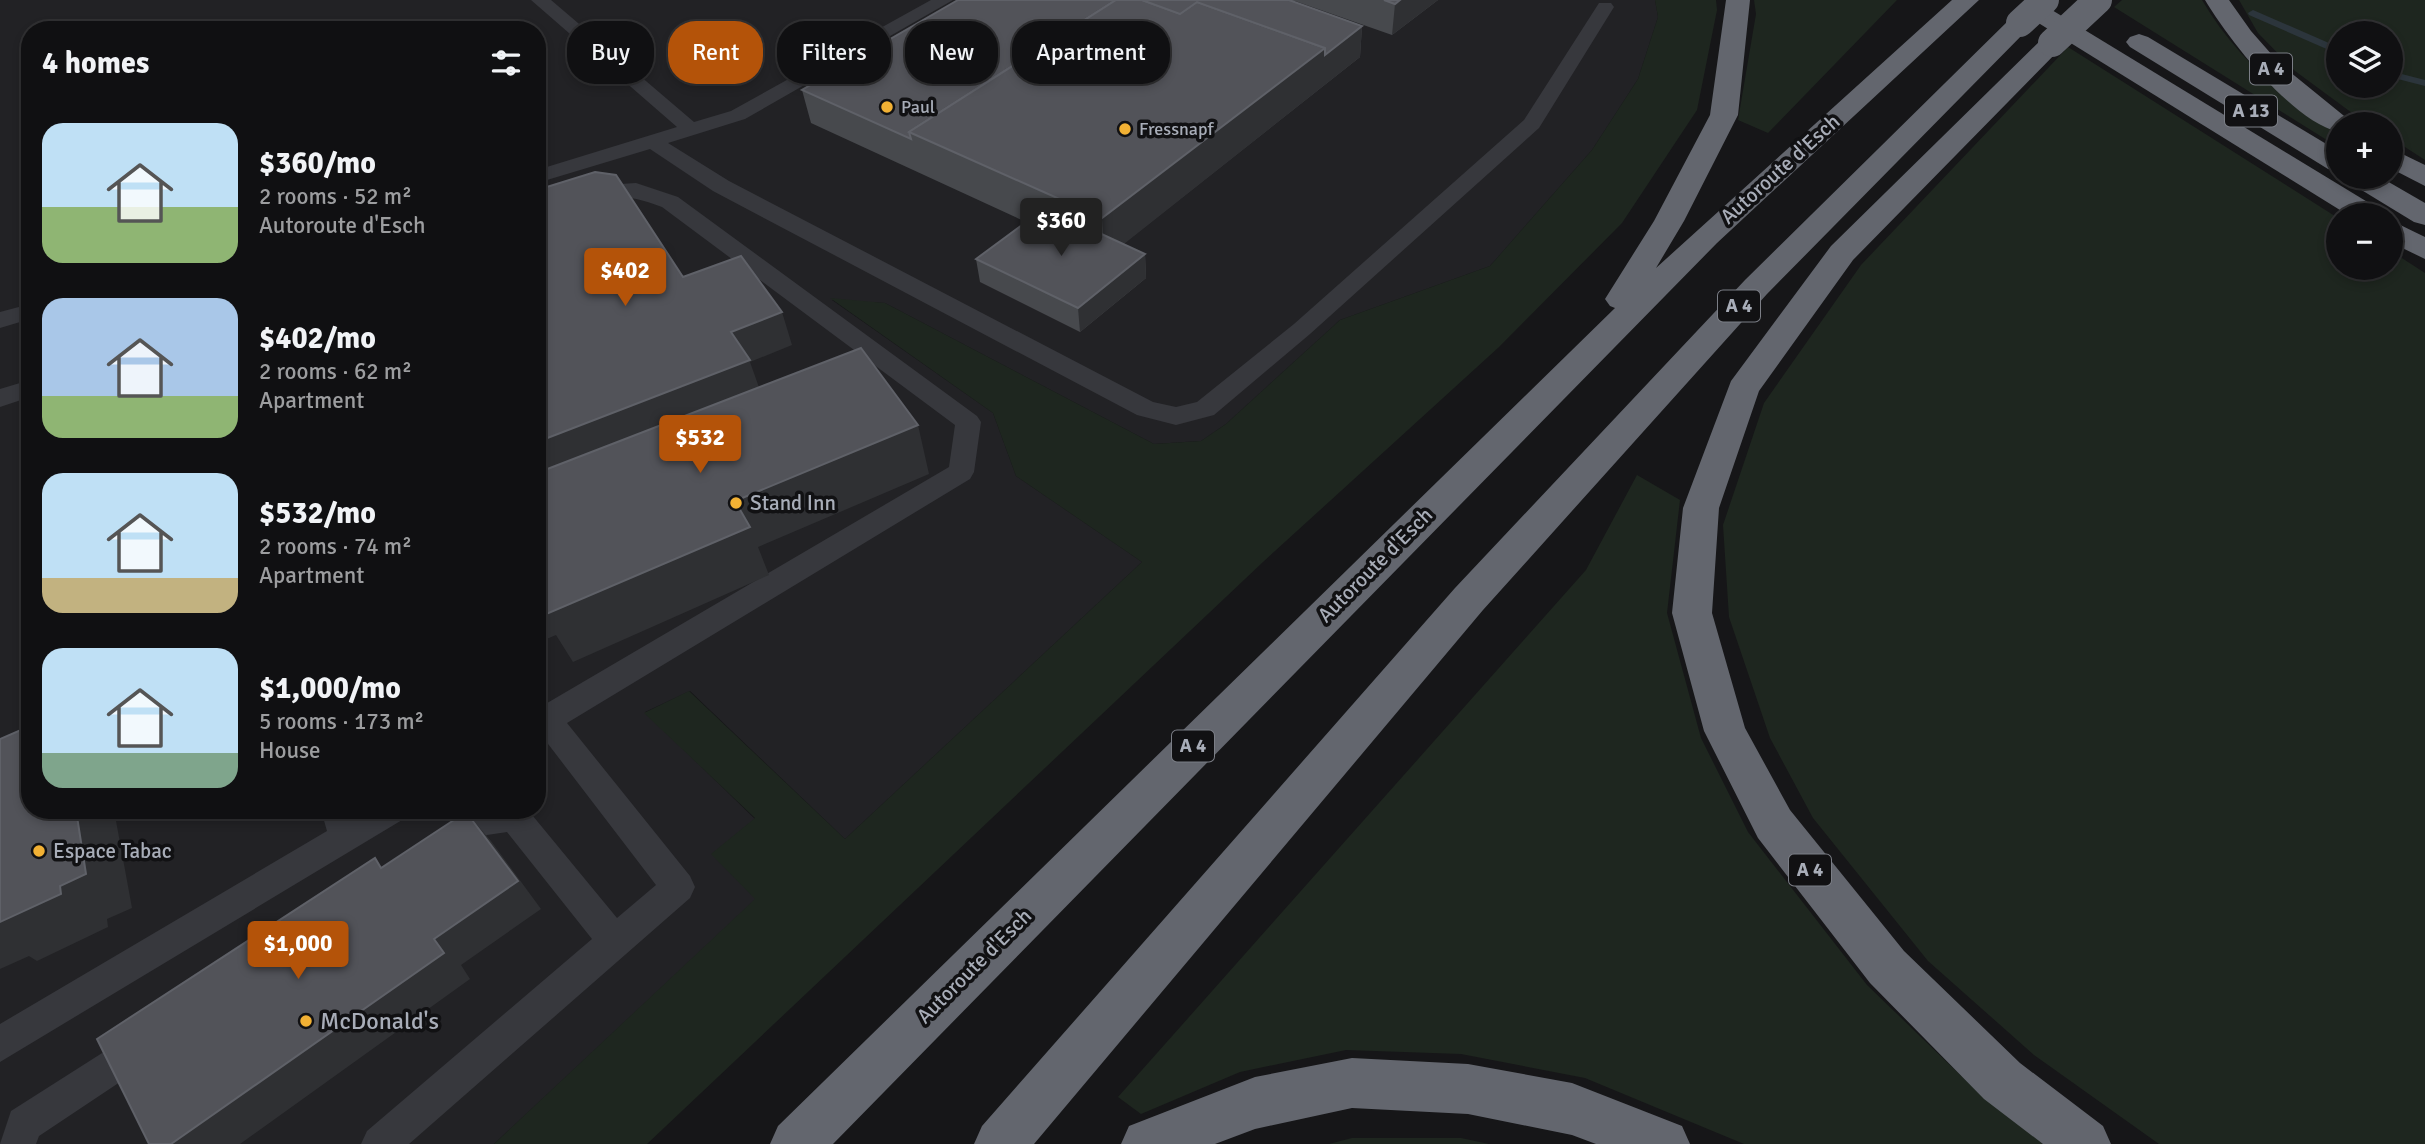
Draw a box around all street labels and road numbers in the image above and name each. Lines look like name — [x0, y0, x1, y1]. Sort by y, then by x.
road number: A 4 — [2250, 54, 2292, 85]
road number: A 13 — [2225, 96, 2277, 127]
street label: Autoroute d'Esch — [1715, 108, 1845, 230]
road number: A 4 — [1718, 290, 1760, 322]
street label: Autoroute d'Esch — [1312, 502, 1438, 628]
road number: A 4 — [1172, 730, 1214, 762]
road number: A 4 — [1789, 855, 1831, 886]
street label: Autoroute d'Esch — [911, 903, 1037, 1029]

